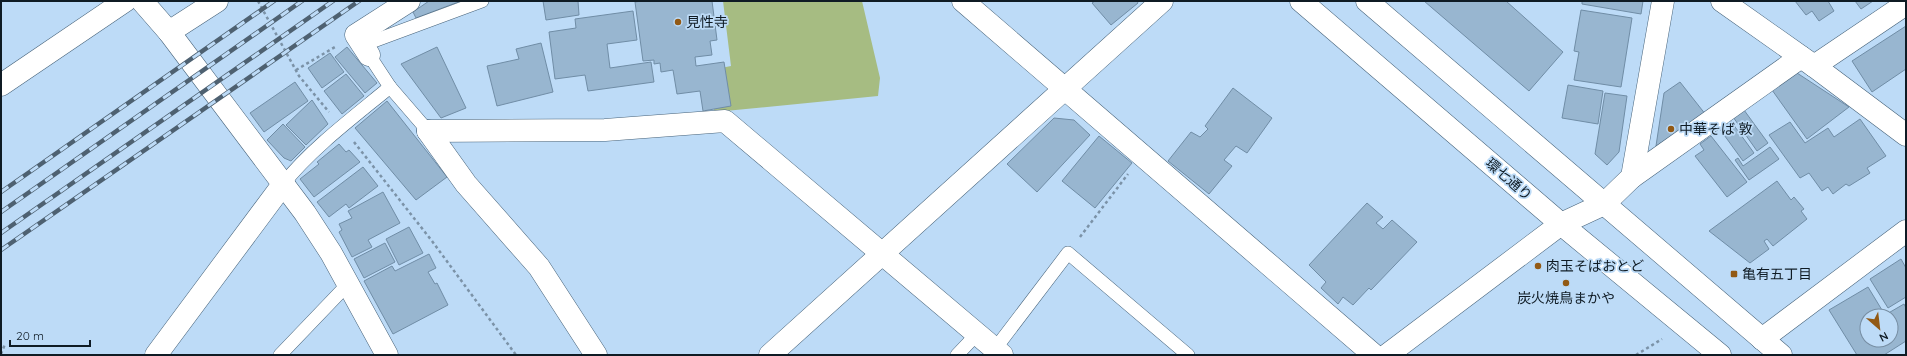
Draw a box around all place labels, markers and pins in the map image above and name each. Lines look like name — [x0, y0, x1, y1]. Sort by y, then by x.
place label: 見性寺 — [686, 13, 728, 31]
marker: 見性寺 — [673, 17, 683, 27]
place label: 中華そば 敦 — [1679, 120, 1753, 138]
marker: 中華そば 敦 — [1666, 124, 1676, 134]
place label: 肉玉そばおとど — [1546, 257, 1644, 275]
marker: 肉玉そばおとど — [1533, 261, 1543, 271]
place label: 亀有五丁目 — [1742, 265, 1812, 283]
marker: 亀有五丁目 — [1729, 269, 1739, 279]
marker: 炭火焼鳥まかや — [1561, 278, 1571, 288]
place label: 炭火焼鳥まかや — [1517, 289, 1615, 307]

